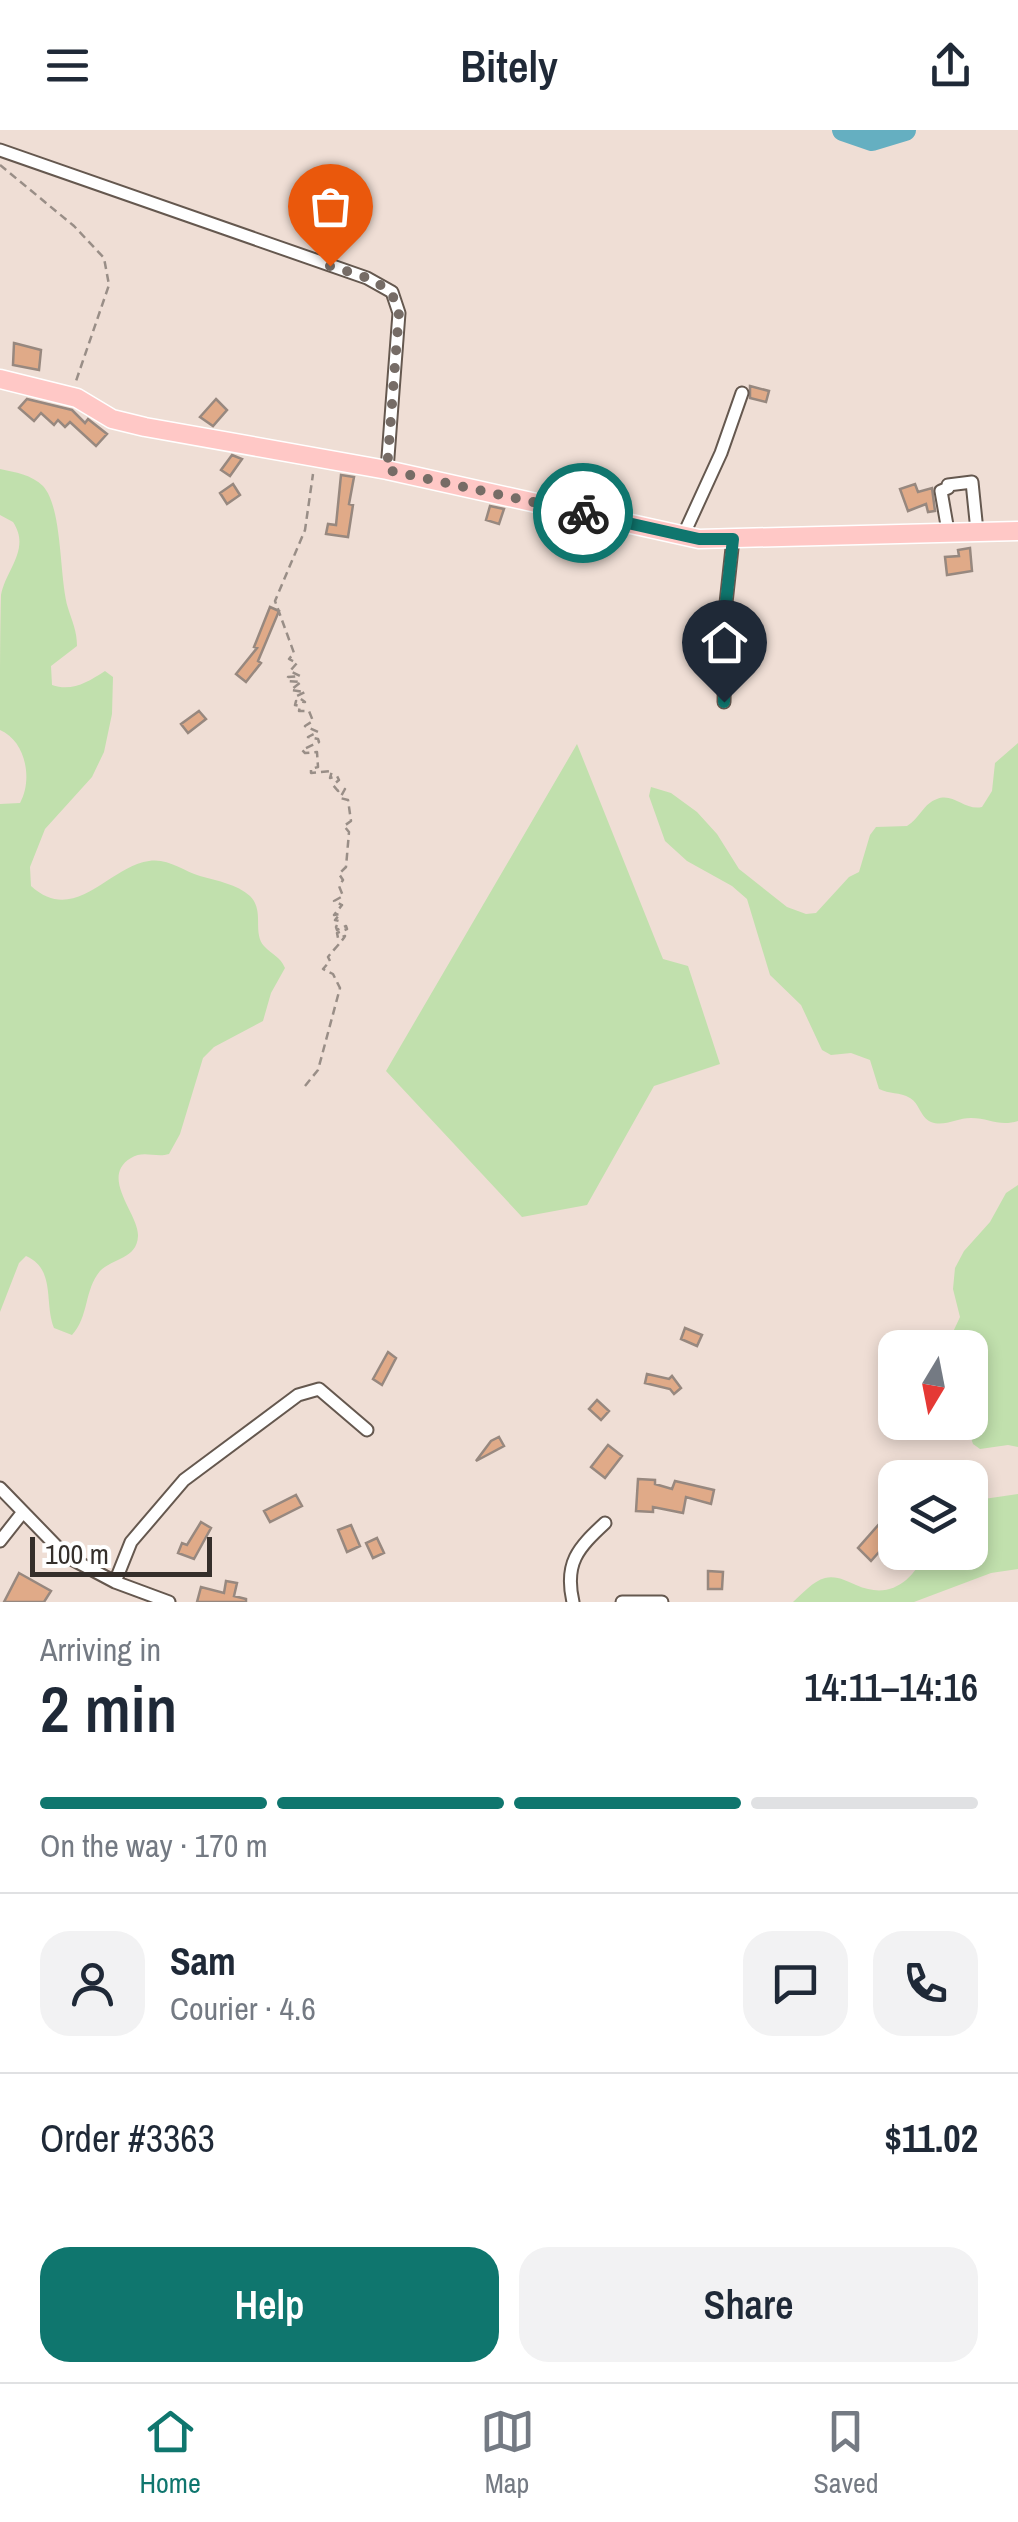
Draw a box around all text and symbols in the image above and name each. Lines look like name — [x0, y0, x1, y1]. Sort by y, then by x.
text: Bitely — [460, 35, 558, 96]
icon: menu — [40, 38, 95, 93]
icon: share — [923, 38, 978, 93]
pin — [288, 164, 373, 267]
icon: bag — [303, 179, 358, 234]
courier — [533, 463, 633, 563]
icon: bike — [556, 486, 611, 541]
pin — [682, 600, 767, 703]
icon: home — [697, 615, 752, 670]
north arrow — [878, 1330, 988, 1440]
map controls — [878, 1330, 988, 1570]
button: layers — [878, 1460, 988, 1570]
scale bar — [30, 1532, 212, 1576]
text: 100 m — [45, 1535, 109, 1573]
text: Arriving in — [40, 1628, 161, 1671]
text: 14:11–14:16 — [804, 1662, 978, 1713]
text: 2 min — [40, 1665, 177, 1752]
text: On the way · 170 m — [40, 1824, 268, 1867]
button: person — [40, 1931, 145, 2036]
button: chat — [743, 1931, 848, 2036]
button: phone — [873, 1931, 978, 2036]
text: Sam — [170, 1936, 236, 1987]
text: Courier · 4.6 — [170, 1987, 316, 2030]
text: Order #3363 — [40, 2113, 215, 2164]
text: $11.02 — [884, 2113, 978, 2164]
button: Help — [40, 2247, 499, 2362]
button: Share — [519, 2247, 978, 2362]
tab: Home — [139, 2404, 201, 2502]
tab: Map — [480, 2404, 535, 2502]
tab: Saved — [813, 2404, 879, 2502]

